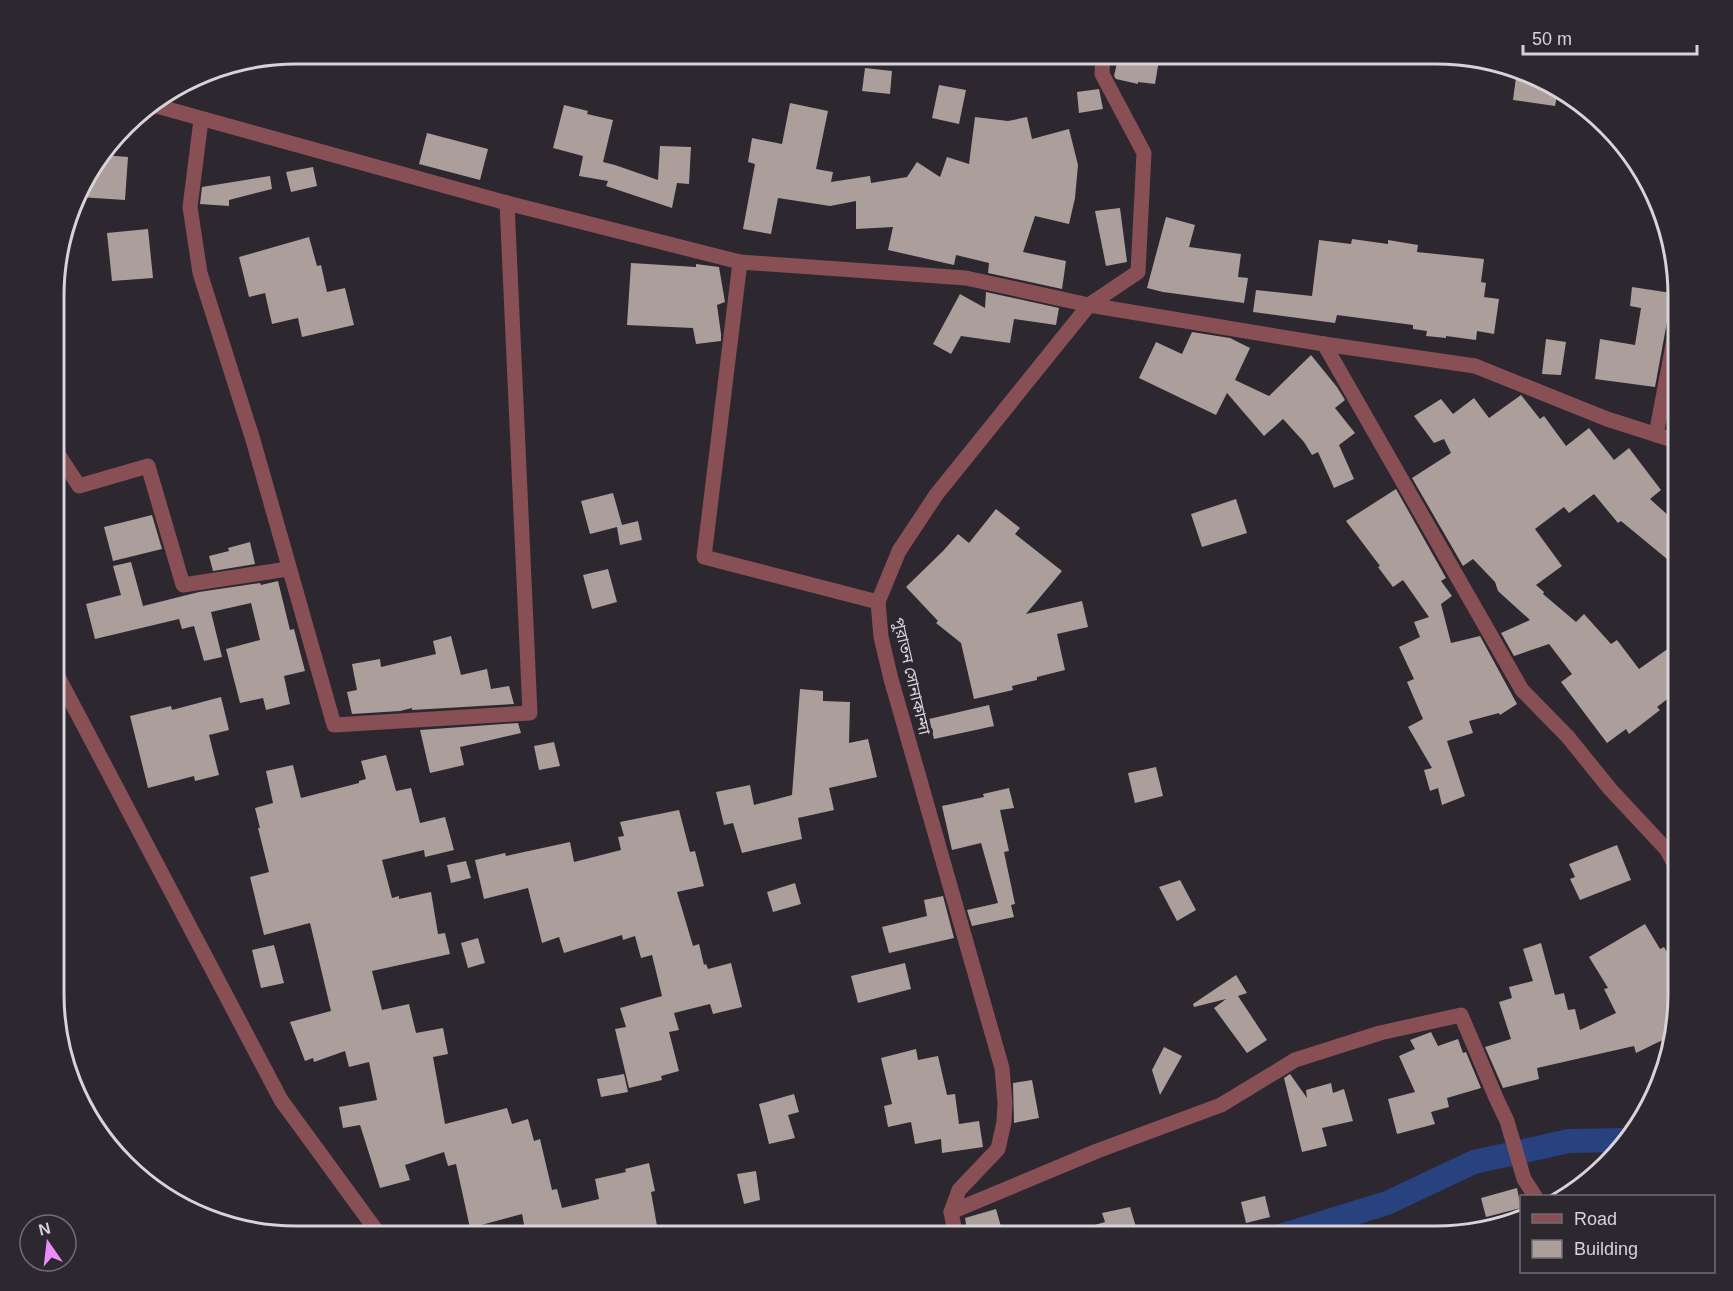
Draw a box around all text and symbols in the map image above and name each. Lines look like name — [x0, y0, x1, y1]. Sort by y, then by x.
scale bar — [1523, 18, 1697, 56]
text: 50 m — [1532, 29, 1572, 49]
street label: পুরাতন সোনাকান্দা — [889, 616, 933, 737]
legend — [1520, 1195, 1715, 1273]
text: Road — [1574, 1209, 1617, 1229]
north arrow — [18, 1213, 78, 1273]
text: N — [37, 1219, 52, 1239]
text: Building — [1574, 1239, 1638, 1259]

